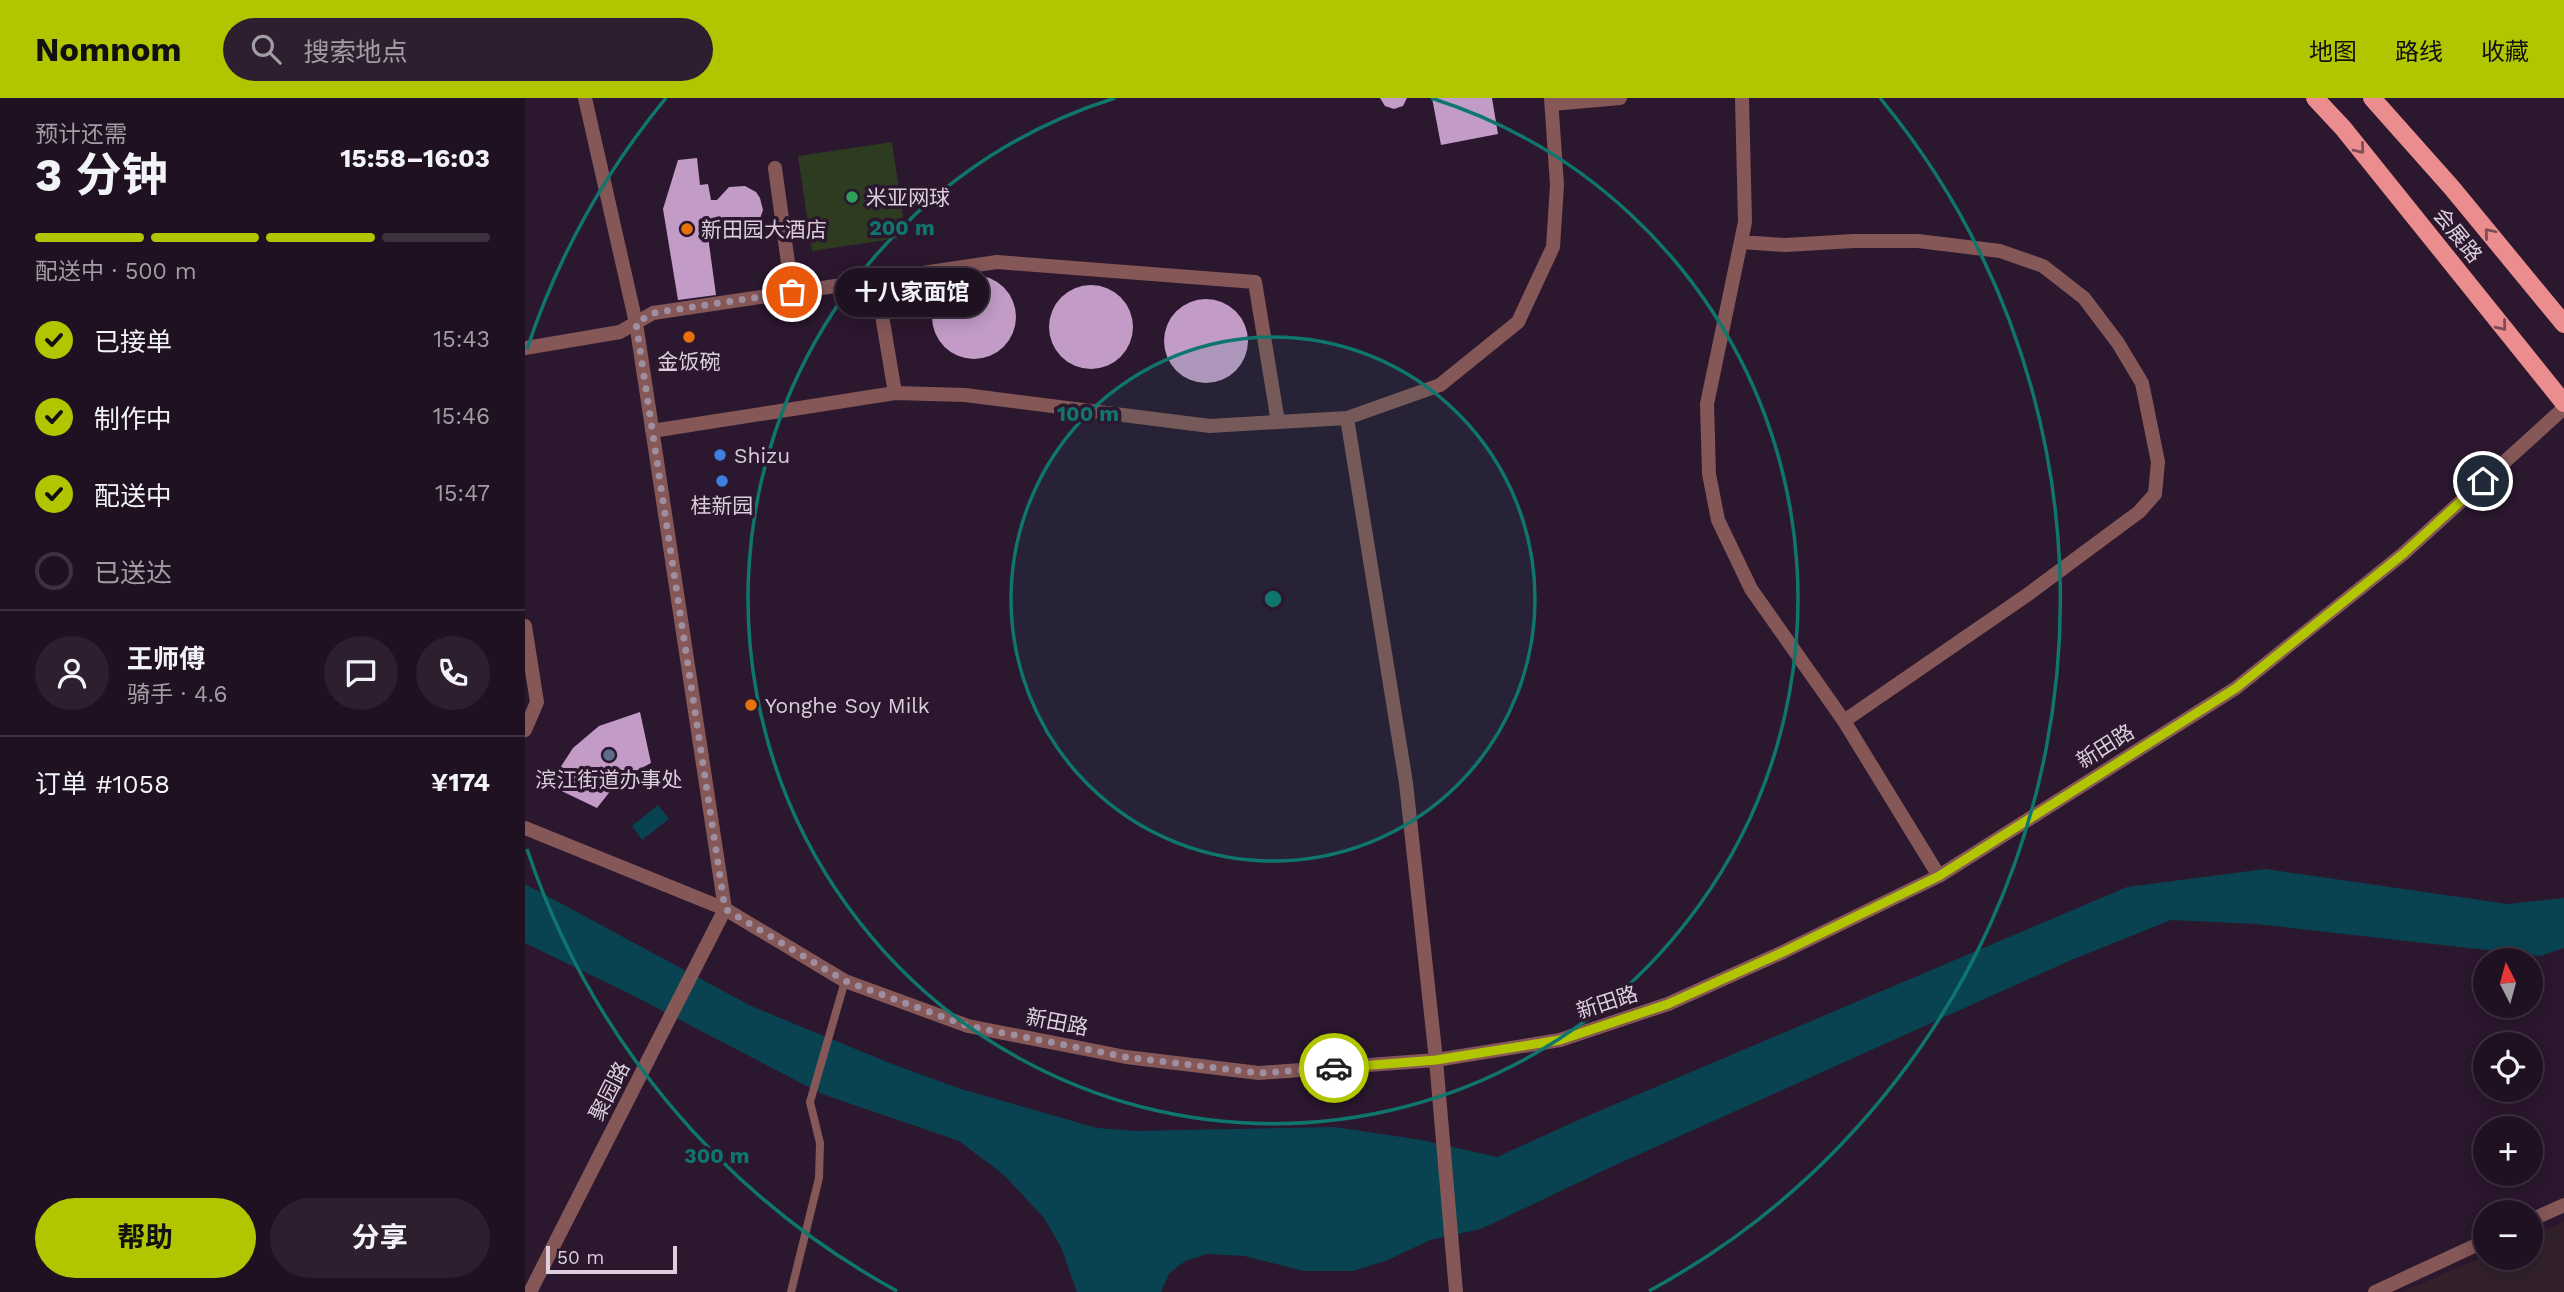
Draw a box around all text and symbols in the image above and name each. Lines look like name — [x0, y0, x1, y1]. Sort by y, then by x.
search box — [223, 18, 713, 81]
text: Nomnom — [35, 30, 181, 69]
icon: search — [247, 30, 285, 68]
text: 搜索地点 — [303, 37, 407, 67]
text: 地图 — [2309, 38, 2357, 66]
text: 路线 — [2395, 38, 2443, 66]
text: 收藏 — [2481, 38, 2529, 66]
text: 预计还需 — [35, 121, 127, 148]
one-way arrow — [2351, 142, 2364, 154]
text: 15:58–16:03 — [340, 143, 490, 173]
text: 3 分钟 — [35, 148, 167, 202]
place label: 米亚网球 — [866, 185, 950, 210]
marker: 米亚网球 — [844, 189, 860, 205]
street label: 会展路 — [2428, 203, 2488, 267]
text: 200 m — [869, 215, 935, 240]
place label: 新田园大酒店 — [701, 217, 827, 242]
marker: 新田园大酒店 — [679, 221, 695, 237]
one-way arrow — [2485, 229, 2498, 241]
text: 配送中 · 500 m — [35, 258, 197, 285]
pin — [762, 262, 822, 322]
callout: 十八家面馆 — [834, 268, 988, 316]
icon: bag — [773, 273, 811, 311]
text: 十八家面馆 — [855, 279, 970, 306]
one-way arrow — [2494, 319, 2507, 331]
icon: check — [35, 321, 73, 359]
text: 15:43 — [433, 326, 490, 353]
text: 已接单 — [94, 327, 172, 357]
marker: 金饭碗 — [681, 329, 697, 345]
place label: 金饭碗 — [658, 349, 721, 374]
icon: check — [35, 398, 73, 436]
text: 100 m — [1057, 401, 1119, 426]
text: 15:46 — [433, 403, 490, 430]
text: 制作中 — [94, 404, 172, 434]
place label: Shizu — [734, 443, 790, 468]
marker: Shizu — [712, 447, 728, 463]
pin — [2453, 451, 2513, 511]
icon: home — [2464, 462, 2502, 500]
marker: 桂新园 — [714, 473, 730, 489]
icon: check — [35, 475, 73, 513]
text: 15:47 — [435, 480, 490, 507]
text: 配送中 — [94, 481, 172, 511]
place label: 桂新园 — [691, 493, 754, 518]
text: 已送达 — [94, 558, 172, 588]
centre of rings — [1261, 587, 1285, 611]
button: person — [35, 636, 109, 710]
button: chat — [324, 636, 398, 710]
button: phone — [416, 636, 490, 710]
text: 王师傅 — [127, 644, 205, 674]
text: 骑手 · 4.6 — [127, 681, 227, 708]
place label: Yonghe Soy Milk — [765, 693, 930, 718]
marker: Yonghe Soy Milk — [743, 697, 759, 713]
street label: 新田路 — [2072, 719, 2138, 773]
marker: 滨江街道办事处 — [601, 747, 617, 763]
text: ¥174 — [431, 767, 490, 797]
place label: 滨江街道办事处 — [536, 767, 683, 792]
text: 订单 #1058 — [35, 769, 170, 799]
north arrow — [2473, 948, 2543, 1018]
map controls — [2473, 948, 2543, 1270]
street label: 新田路 — [1573, 980, 1641, 1024]
street label: 新田路 — [1024, 1004, 1090, 1040]
button: locate — [2473, 1032, 2543, 1102]
courier — [1299, 1033, 1369, 1103]
icon: car — [1315, 1049, 1353, 1087]
street label: 聚园路 — [584, 1057, 634, 1125]
button: + — [2473, 1116, 2543, 1186]
text: 300 m — [684, 1143, 750, 1168]
button: 帮助 — [35, 1198, 256, 1278]
button: 分享 — [270, 1198, 490, 1278]
button: − — [2473, 1200, 2543, 1270]
scale bar — [546, 1243, 677, 1275]
text: 50 m — [557, 1246, 604, 1269]

